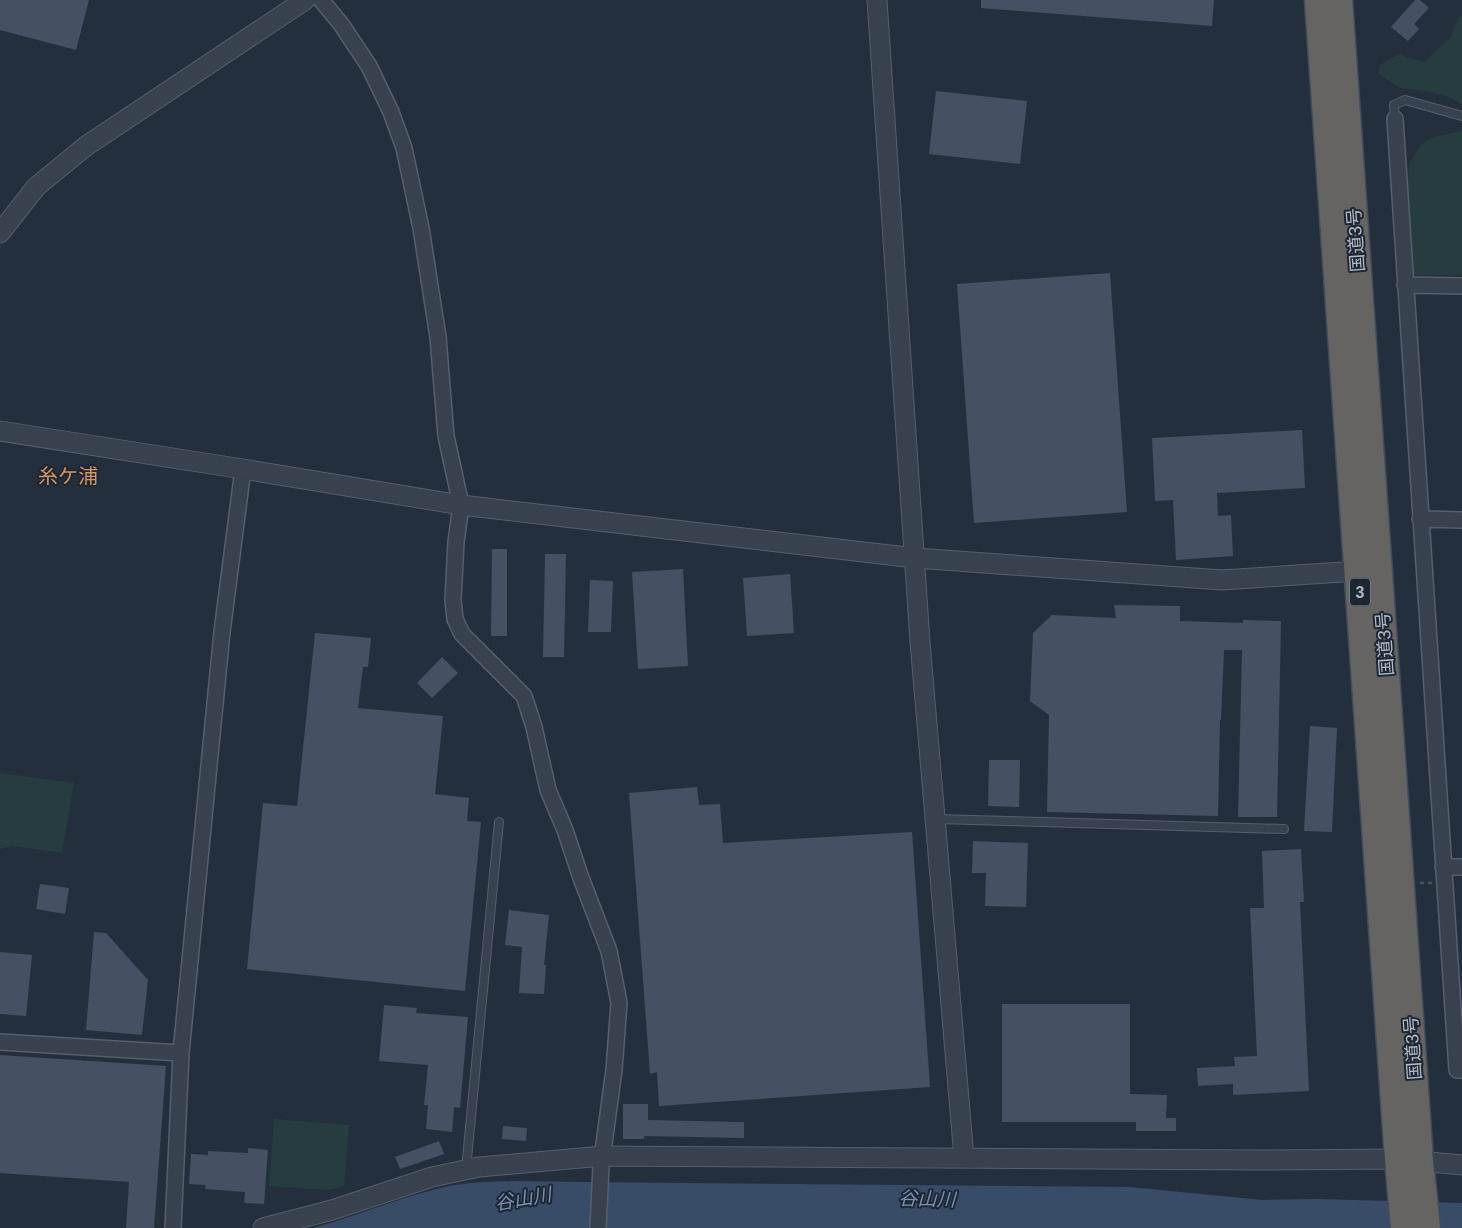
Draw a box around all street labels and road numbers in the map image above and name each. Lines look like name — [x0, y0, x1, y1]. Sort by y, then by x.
street label: 国道3号 — [1344, 207, 1368, 273]
road number: 3 — [1350, 578, 1370, 606]
street label: 国道3号 — [1373, 611, 1397, 677]
street label: 国道3号 — [1401, 1015, 1425, 1081]

